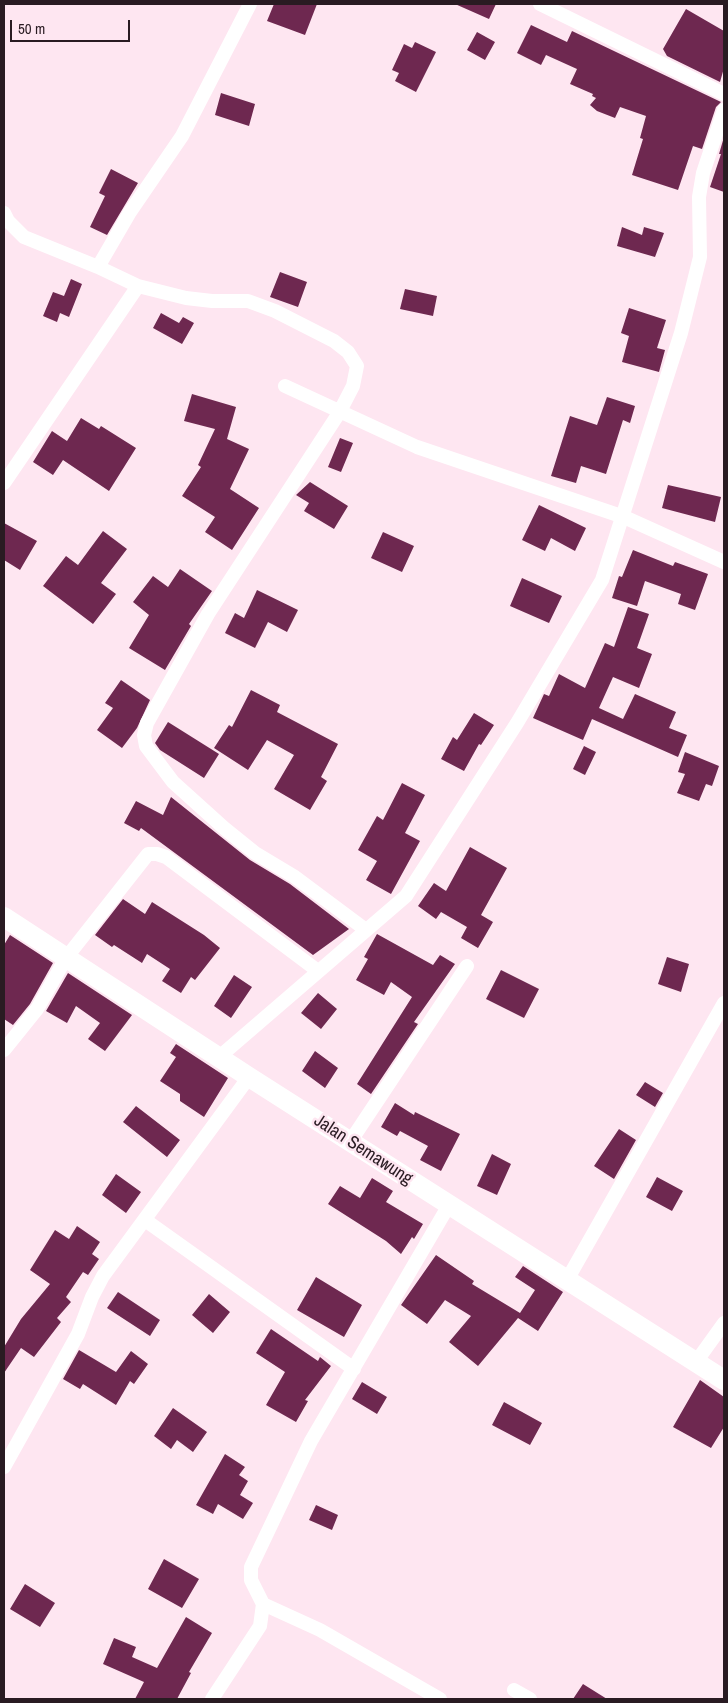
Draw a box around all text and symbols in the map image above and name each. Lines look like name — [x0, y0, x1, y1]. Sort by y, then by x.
scale bar — [12, 10, 132, 42]
text: 50 m — [18, 18, 45, 39]
street label: Jalan Semawung — [310, 1110, 416, 1190]

